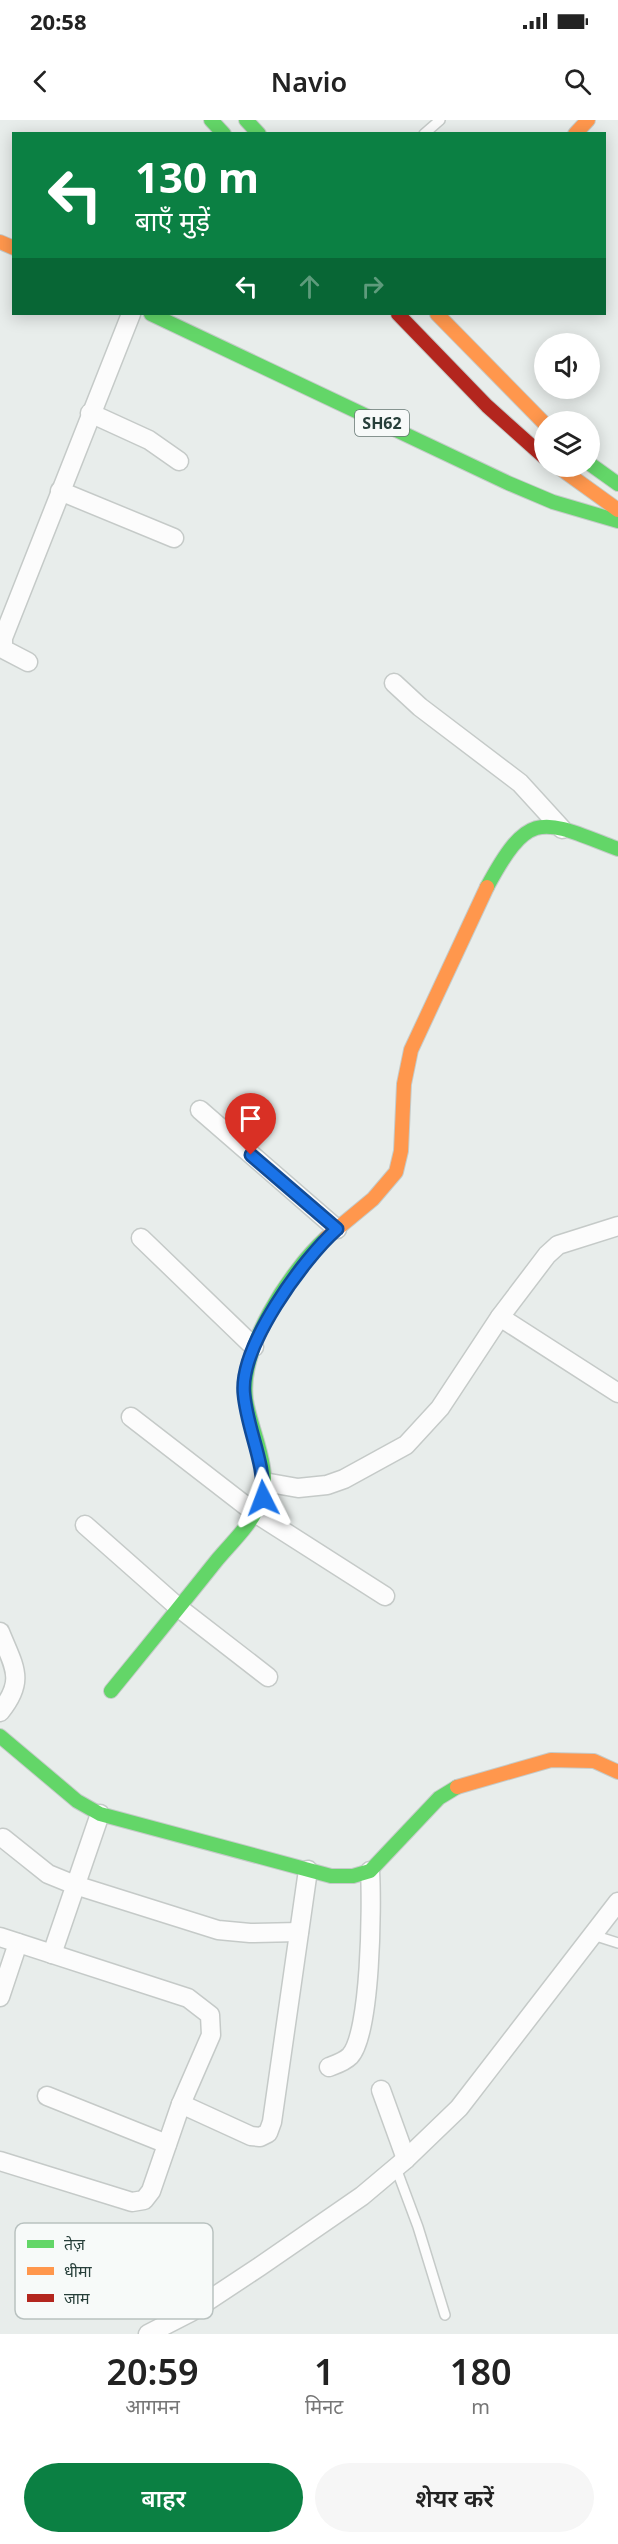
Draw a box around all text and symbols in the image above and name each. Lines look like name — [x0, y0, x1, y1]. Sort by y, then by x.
text: 20:58 — [30, 6, 87, 36]
text: Navio — [271, 63, 347, 100]
icon: back — [24, 65, 57, 98]
icon: search — [561, 65, 594, 98]
text: 130 m — [135, 148, 259, 205]
icon: left — [36, 156, 114, 234]
text: बाएँ मुड़ें — [135, 202, 210, 239]
icon: left — [230, 270, 263, 303]
icon: ahead — [293, 270, 326, 303]
icon: right — [356, 270, 389, 303]
map controls — [534, 333, 600, 477]
button: sound — [534, 333, 600, 399]
road number: SH62 — [355, 410, 409, 436]
button: layers — [534, 411, 600, 477]
pin — [225, 1093, 276, 1155]
icon: arrive — [234, 1102, 267, 1135]
position arrow — [231, 1466, 295, 1530]
legend — [15, 2223, 213, 2319]
text: तेज़ — [64, 2233, 86, 2255]
text: धीमा — [64, 2260, 93, 2282]
text: जाम — [64, 2287, 90, 2309]
text: 20:59 — [106, 2347, 199, 2396]
text: 1 — [314, 2347, 335, 2396]
text: 180 — [450, 2347, 512, 2396]
text: आगमन — [125, 2393, 180, 2420]
text: मिनट — [305, 2393, 343, 2420]
text: m — [471, 2393, 490, 2420]
button: बाहर — [24, 2463, 303, 2532]
button: शेयर करें — [315, 2463, 594, 2532]

